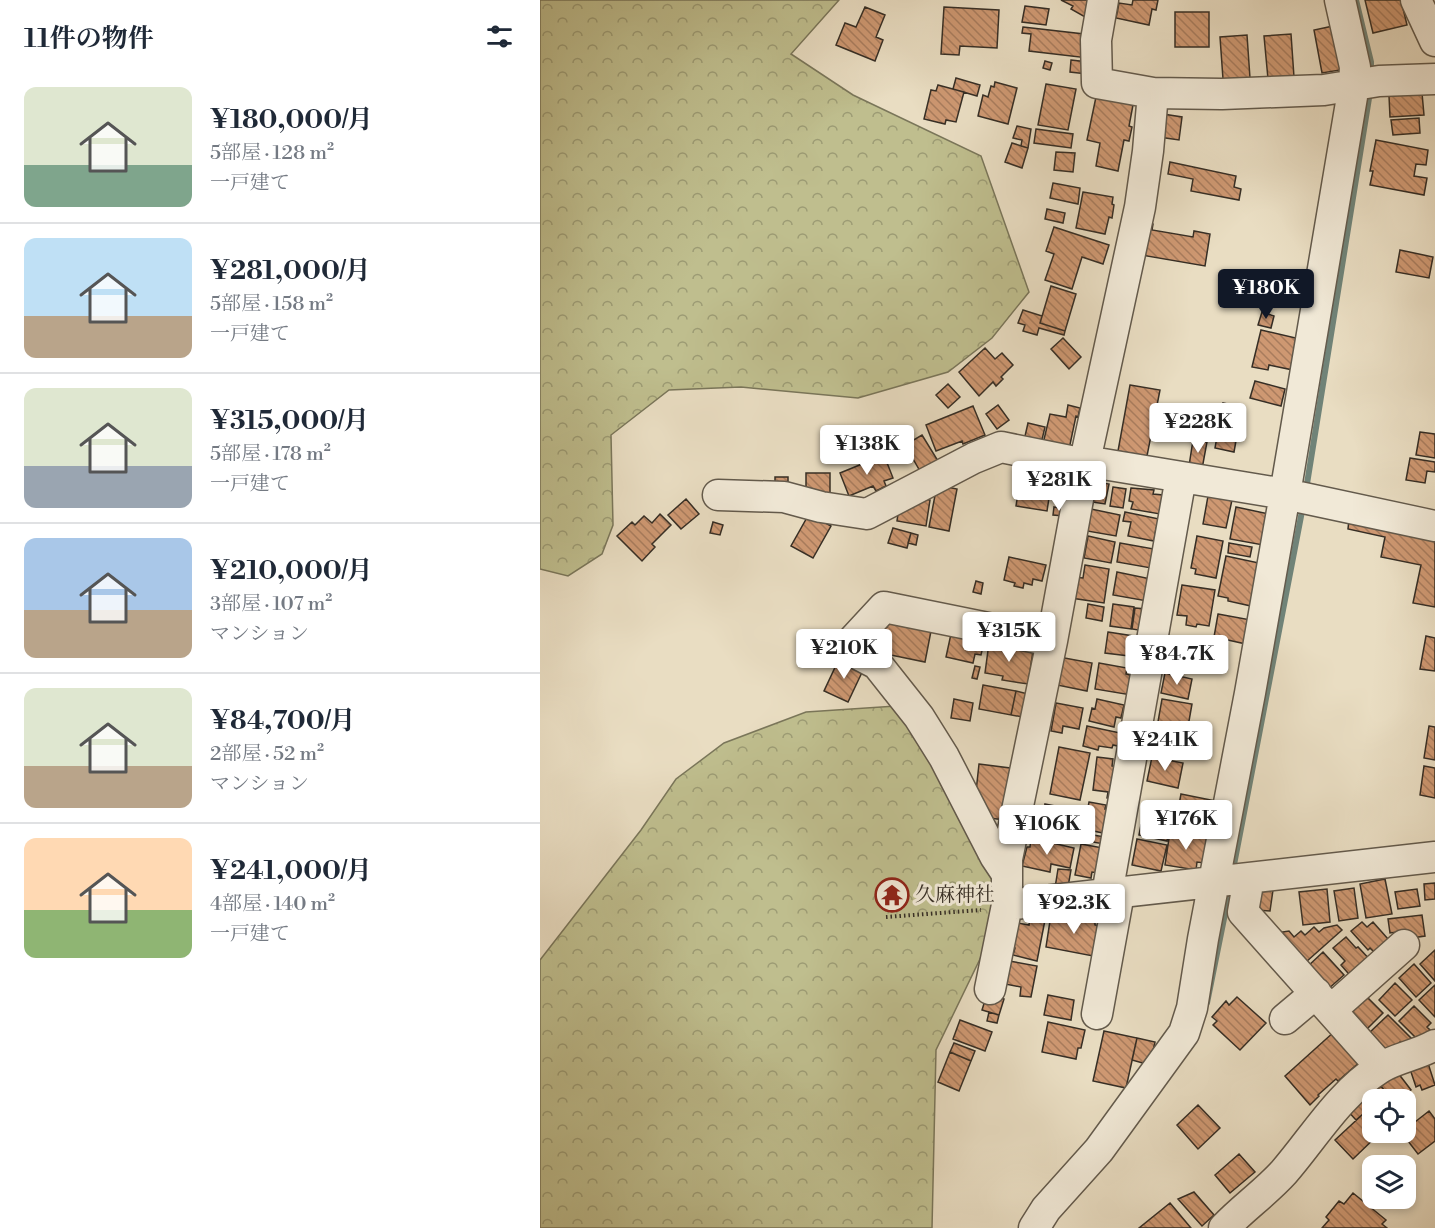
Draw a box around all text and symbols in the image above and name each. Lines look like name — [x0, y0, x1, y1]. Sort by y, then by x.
icon: filters — [483, 20, 516, 53]
text: 11件の物件 — [24, 23, 154, 55]
text: ¥180,000/月 — [210, 104, 373, 136]
icon: home — [72, 111, 144, 183]
text: 5部屋 · 128 m² — [210, 141, 334, 166]
text: 一戸建て — [210, 171, 290, 196]
text: ¥281,000/月 — [210, 255, 371, 287]
icon: home — [72, 262, 144, 334]
pin: ¥180K — [1224, 269, 1308, 320]
text: ¥180K — [1232, 276, 1300, 301]
text: 5部屋 · 158 m² — [210, 292, 333, 317]
text: 一戸建て — [210, 322, 290, 347]
pin: ¥228K — [1156, 403, 1240, 454]
text: ¥315,000/月 — [210, 405, 369, 437]
text: ¥228K — [1163, 410, 1233, 435]
icon: home — [72, 412, 144, 484]
pin: ¥138K — [825, 425, 909, 476]
text: ¥138K — [834, 432, 900, 457]
text: 5部屋 · 178 m² — [210, 442, 331, 467]
pin: ¥281K — [1017, 461, 1101, 512]
text: ¥281K — [1026, 468, 1092, 493]
text: 一戸建て — [210, 472, 290, 497]
text: ¥210,000/月 — [210, 555, 373, 587]
icon: home — [72, 562, 144, 634]
text: 3部屋 · 107 m² — [210, 592, 332, 617]
pin: ¥315K — [967, 612, 1051, 663]
text: ¥315K — [976, 619, 1042, 644]
text: マンション — [210, 622, 309, 647]
pin: ¥210K — [802, 629, 886, 680]
pin: ¥84.7K — [1128, 635, 1226, 686]
text: ¥210K — [810, 636, 878, 661]
text: ¥84.7K — [1139, 642, 1215, 667]
text: ¥84,700/月 — [210, 705, 356, 737]
icon: home — [72, 712, 144, 784]
pin: ¥241K — [1123, 721, 1207, 772]
text: ¥241K — [1132, 728, 1198, 753]
text: 2部屋 · 52 m² — [210, 742, 324, 767]
text: マンション — [210, 772, 309, 797]
pin: ¥176K — [1144, 800, 1228, 851]
pin: ¥106K — [1005, 805, 1089, 856]
text: ¥176K — [1154, 807, 1218, 832]
text: ¥106K — [1013, 812, 1081, 837]
text: ¥241,000/月 — [210, 855, 372, 887]
icon: home — [72, 862, 144, 934]
temple icon: 久麻神社 — [874, 877, 910, 913]
place label: 久麻神社 — [915, 883, 995, 908]
pin: ¥92.3K — [1025, 884, 1123, 935]
text: ¥92.3K — [1037, 891, 1111, 916]
text: 4部屋 · 140 m² — [210, 892, 335, 917]
text: 一戸建て — [210, 922, 290, 947]
map controls — [1362, 1089, 1416, 1209]
button: locate — [1362, 1089, 1416, 1143]
button: layers — [1362, 1155, 1416, 1209]

